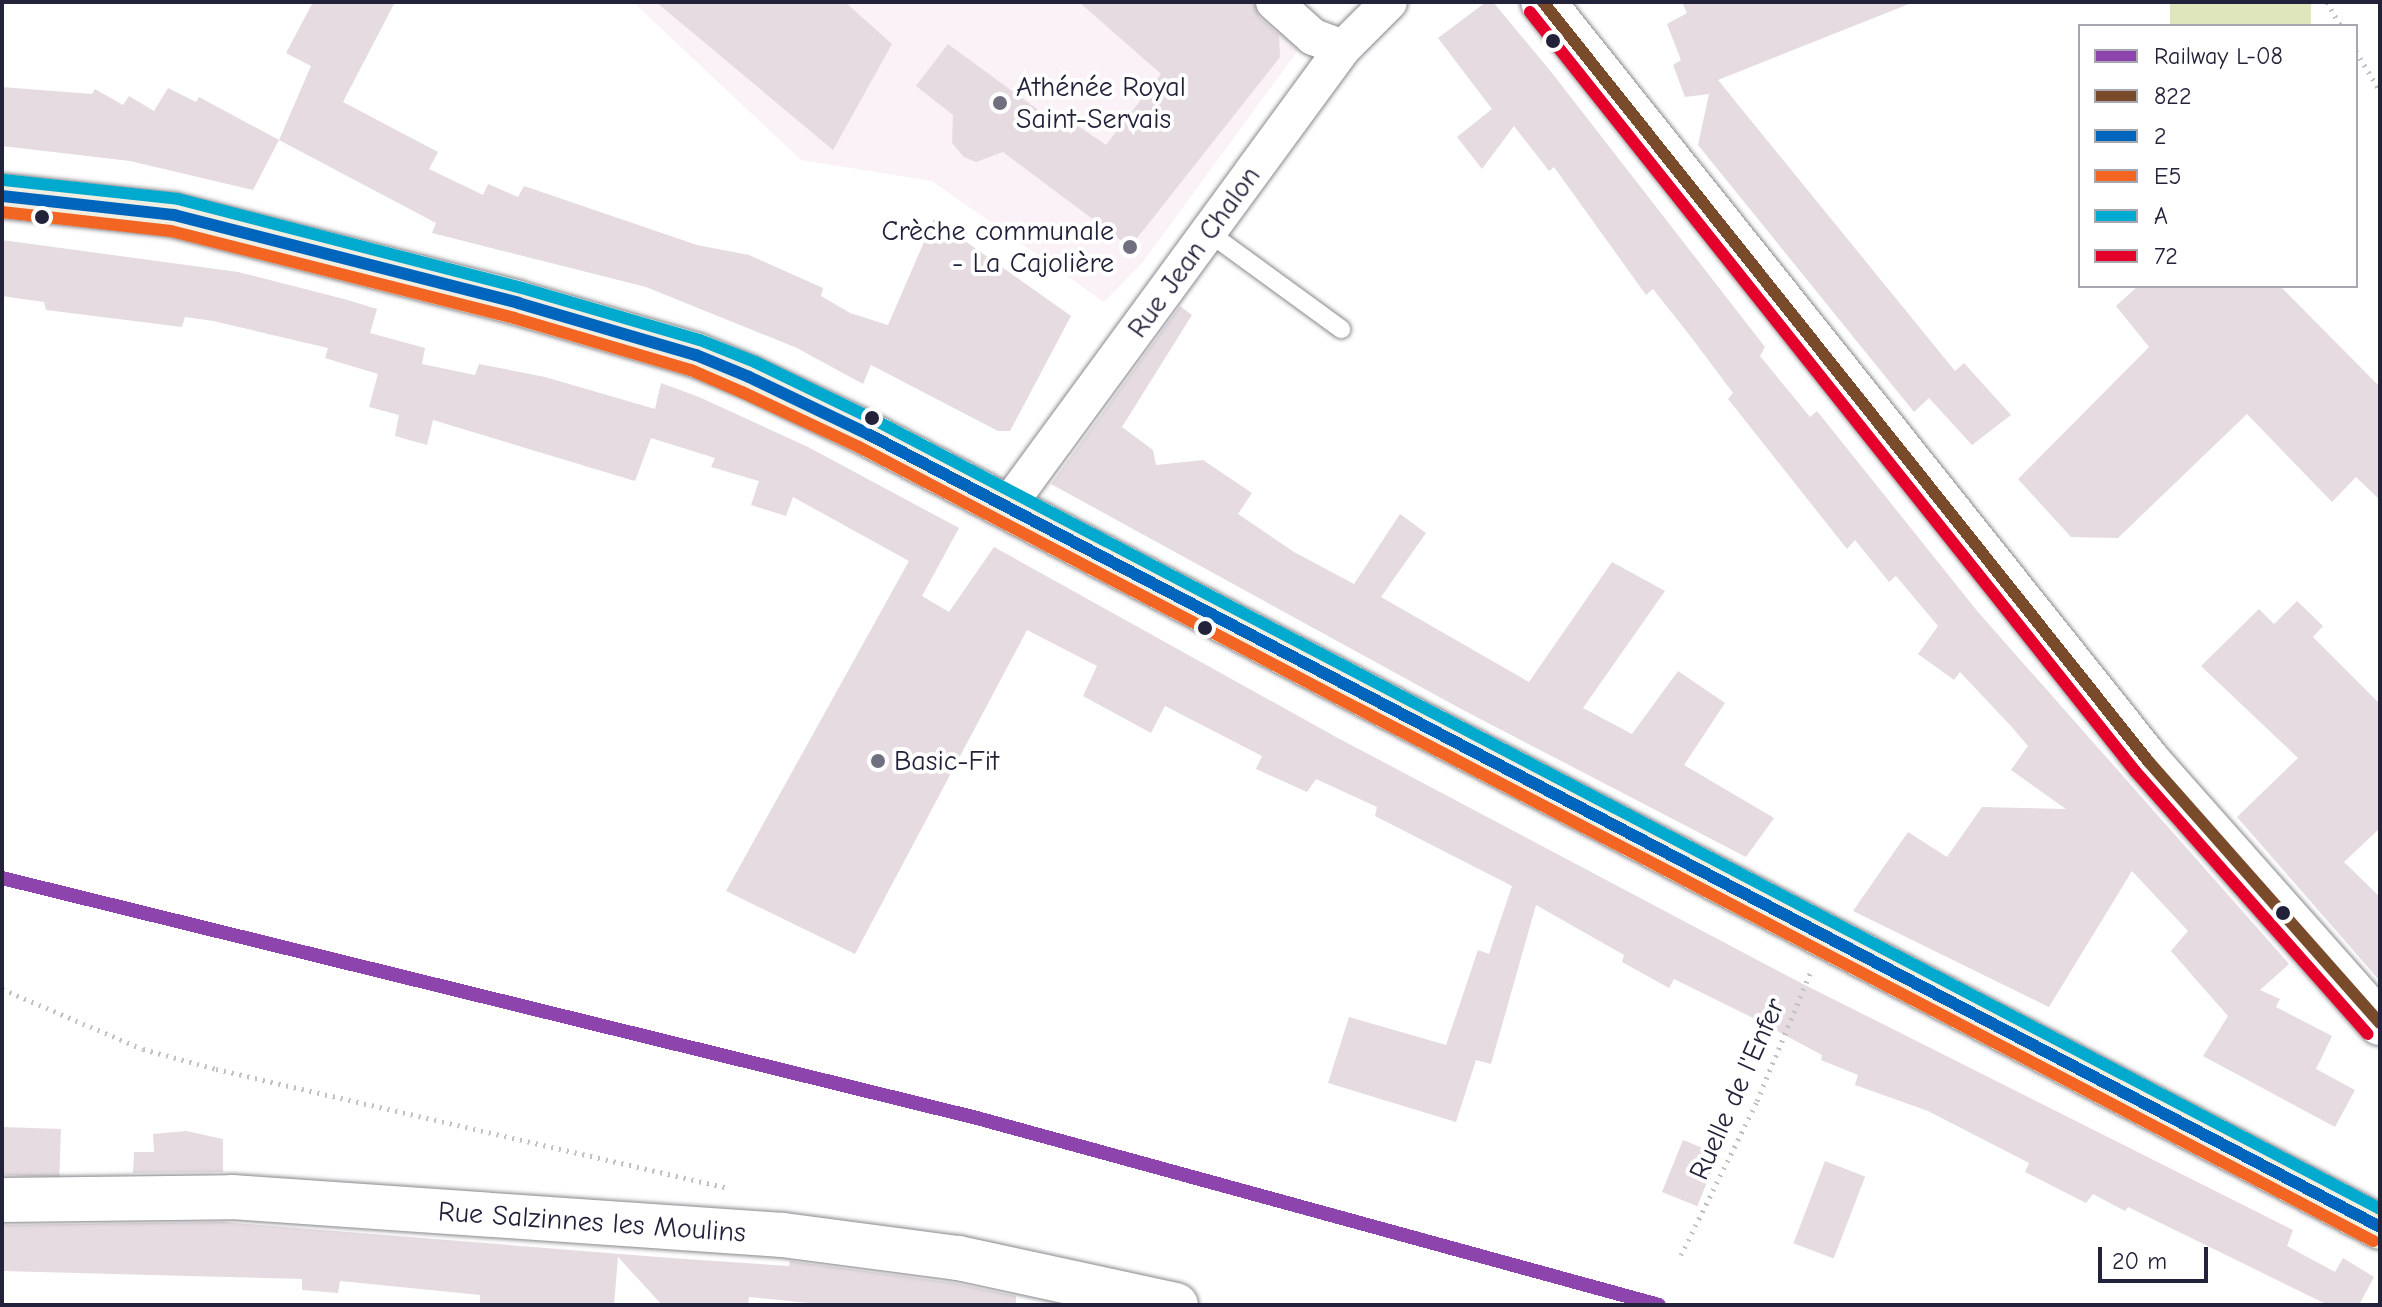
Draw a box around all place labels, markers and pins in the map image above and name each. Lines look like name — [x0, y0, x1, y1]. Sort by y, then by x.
unlabelled marker — [1545, 33, 1561, 49]
place label: Athénée Royal Saint-Servais — [1016, 70, 1186, 136]
marker: Athénée Royal Saint-Servais — [991, 94, 1009, 112]
unlabelled marker — [34, 209, 50, 225]
place label: Crèche communale - La Cajolière — [882, 214, 1114, 280]
marker: Crèche communale - La Cajolière — [1121, 238, 1139, 256]
unlabelled marker — [864, 410, 880, 426]
unlabelled marker — [1197, 620, 1213, 636]
place label: Basic-Fit — [894, 744, 999, 778]
marker: Basic-Fit — [869, 752, 887, 770]
unlabelled marker — [2275, 905, 2291, 921]

